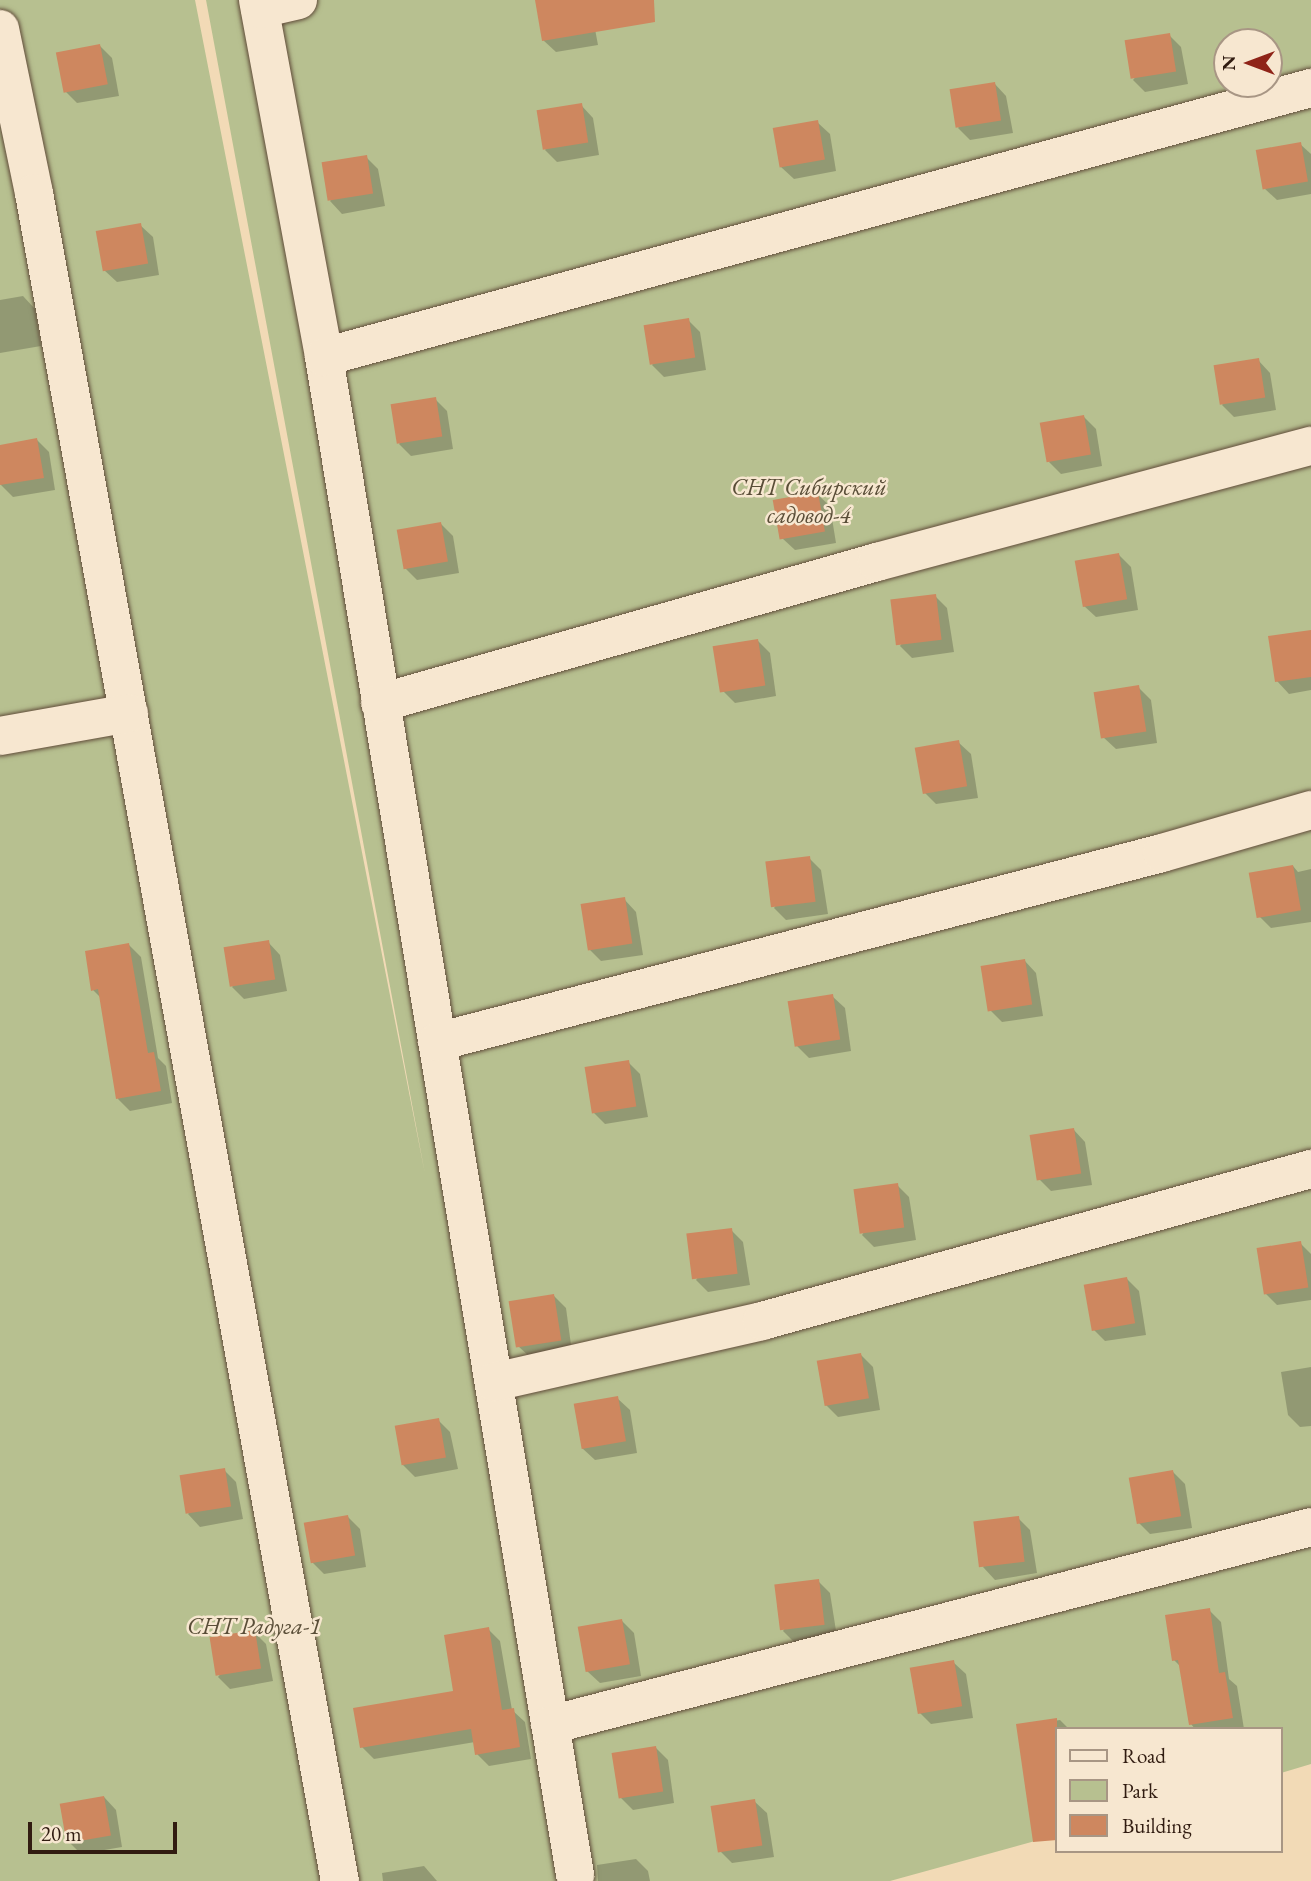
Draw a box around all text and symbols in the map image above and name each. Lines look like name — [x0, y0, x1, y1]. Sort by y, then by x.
north arrow — [1213, 28, 1283, 98]
text: N — [1216, 55, 1241, 71]
park label: СНТ Сибирский садовод-4 — [731, 473, 887, 529]
park label: СНТ Радуга-1 — [187, 1612, 321, 1640]
legend — [1056, 1727, 1283, 1853]
text: Road — [1122, 1742, 1166, 1769]
text: Park — [1122, 1777, 1158, 1804]
scale bar — [32, 1808, 180, 1852]
text: Building — [1122, 1812, 1192, 1839]
text: 20 m — [41, 1820, 82, 1847]

